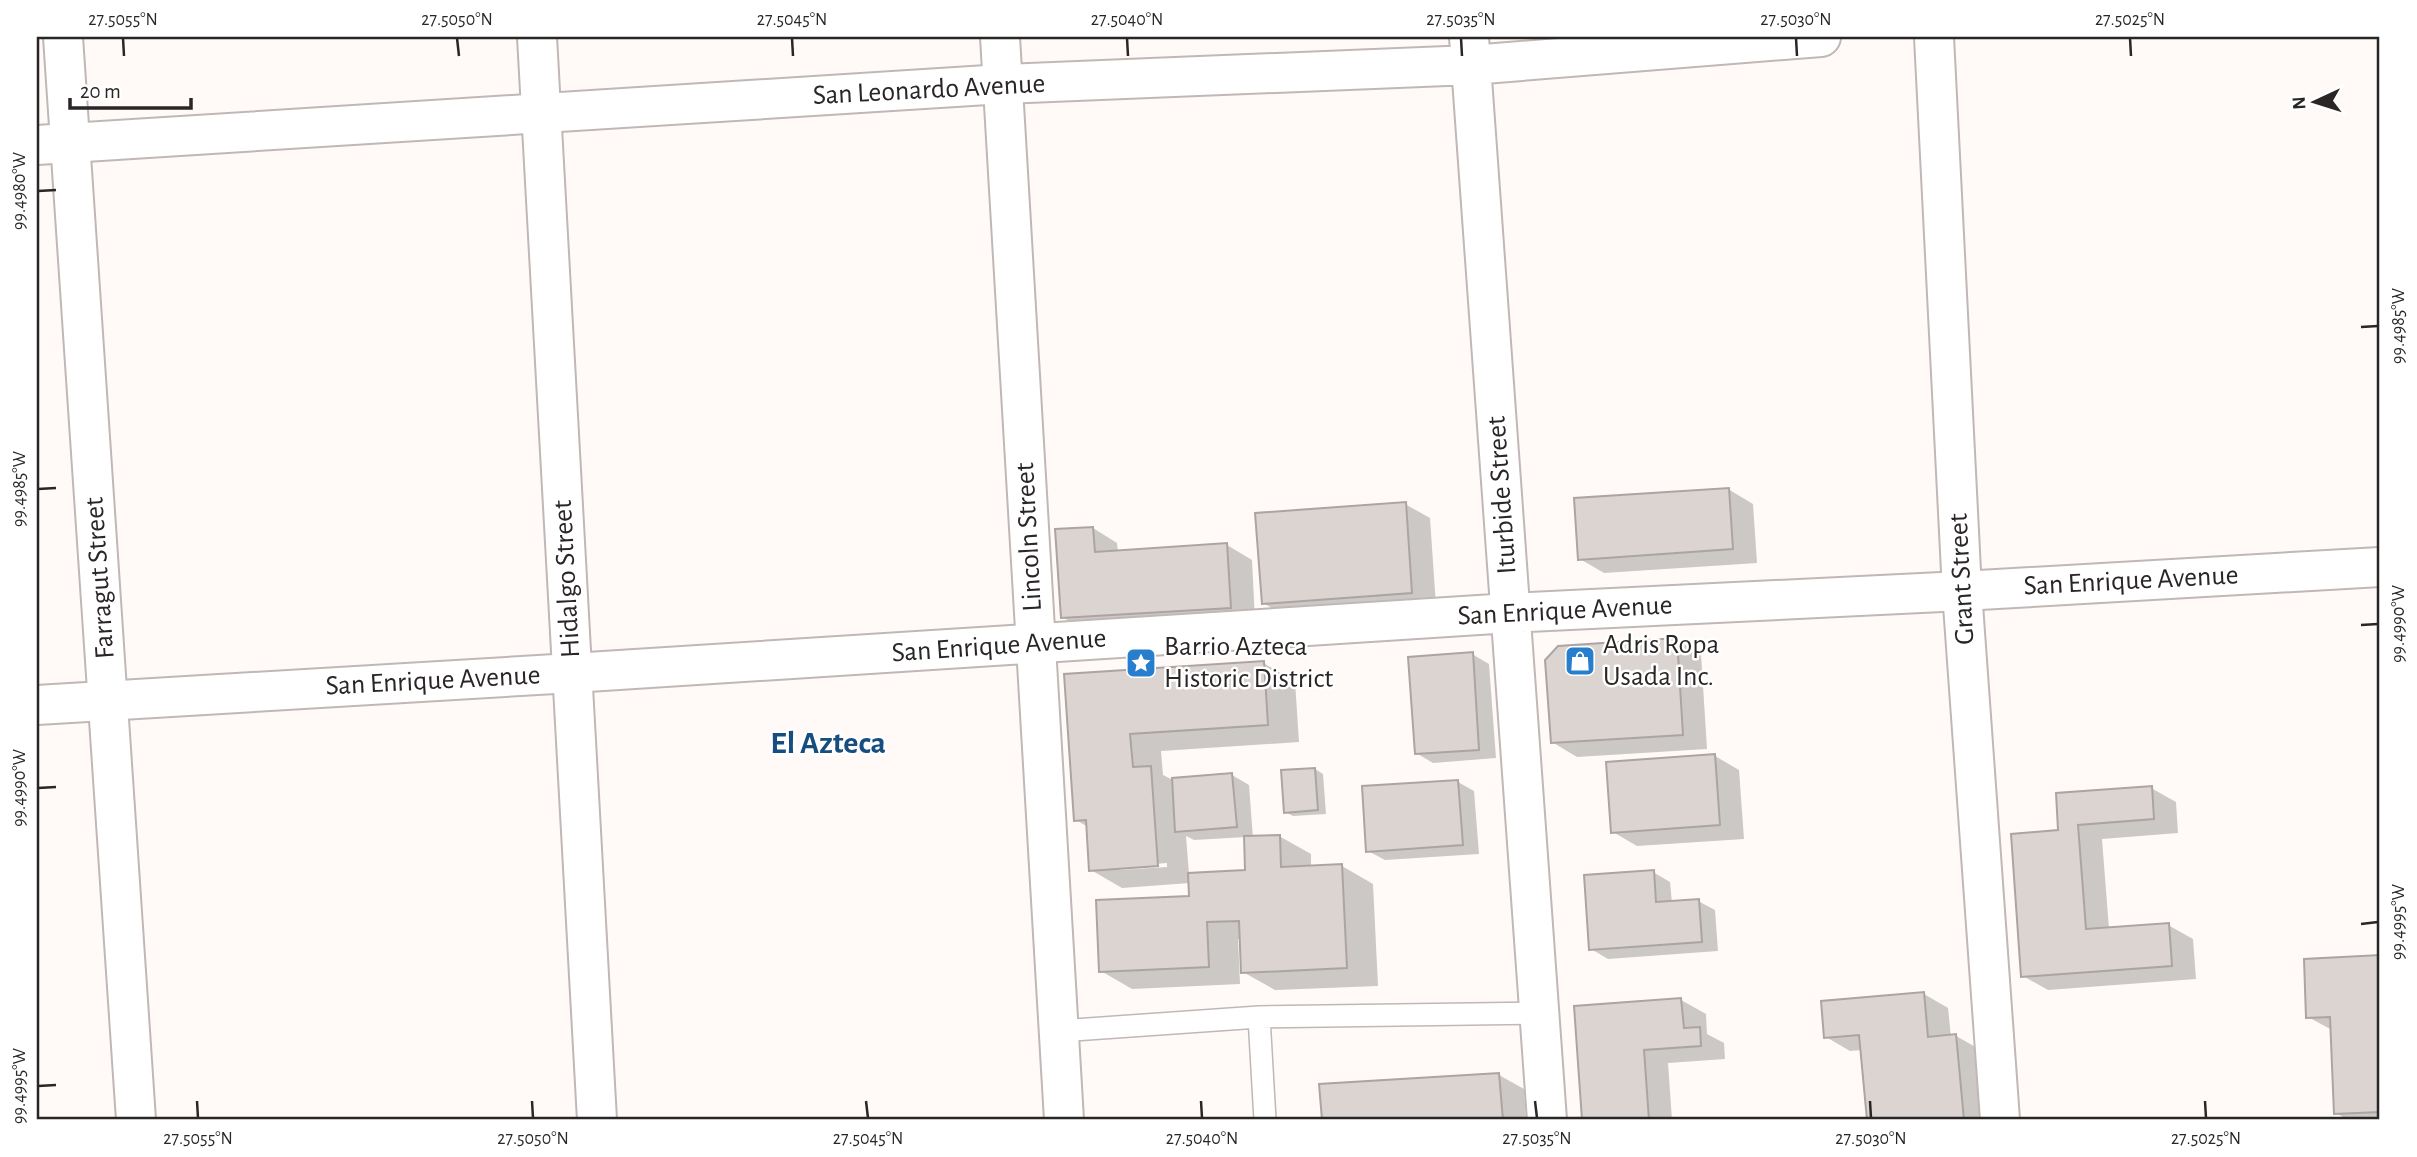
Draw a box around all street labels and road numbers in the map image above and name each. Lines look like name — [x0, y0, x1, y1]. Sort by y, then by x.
street label: San Leonardo Avenue — [812, 70, 1046, 110]
street label: Iturbide Street — [1483, 415, 1521, 575]
street label: Lincoln Street — [1011, 462, 1047, 612]
street label: Farragut Street — [80, 496, 120, 660]
street label: Hidalgo Street — [549, 499, 585, 659]
street label: Grant Street — [1945, 513, 1979, 645]
street label: San Enrique Avenue — [2023, 561, 2239, 601]
street label: San Enrique Avenue — [1457, 591, 1673, 631]
street label: San Enrique Avenue — [891, 625, 1107, 667]
street label: San Enrique Avenue — [325, 661, 541, 701]

